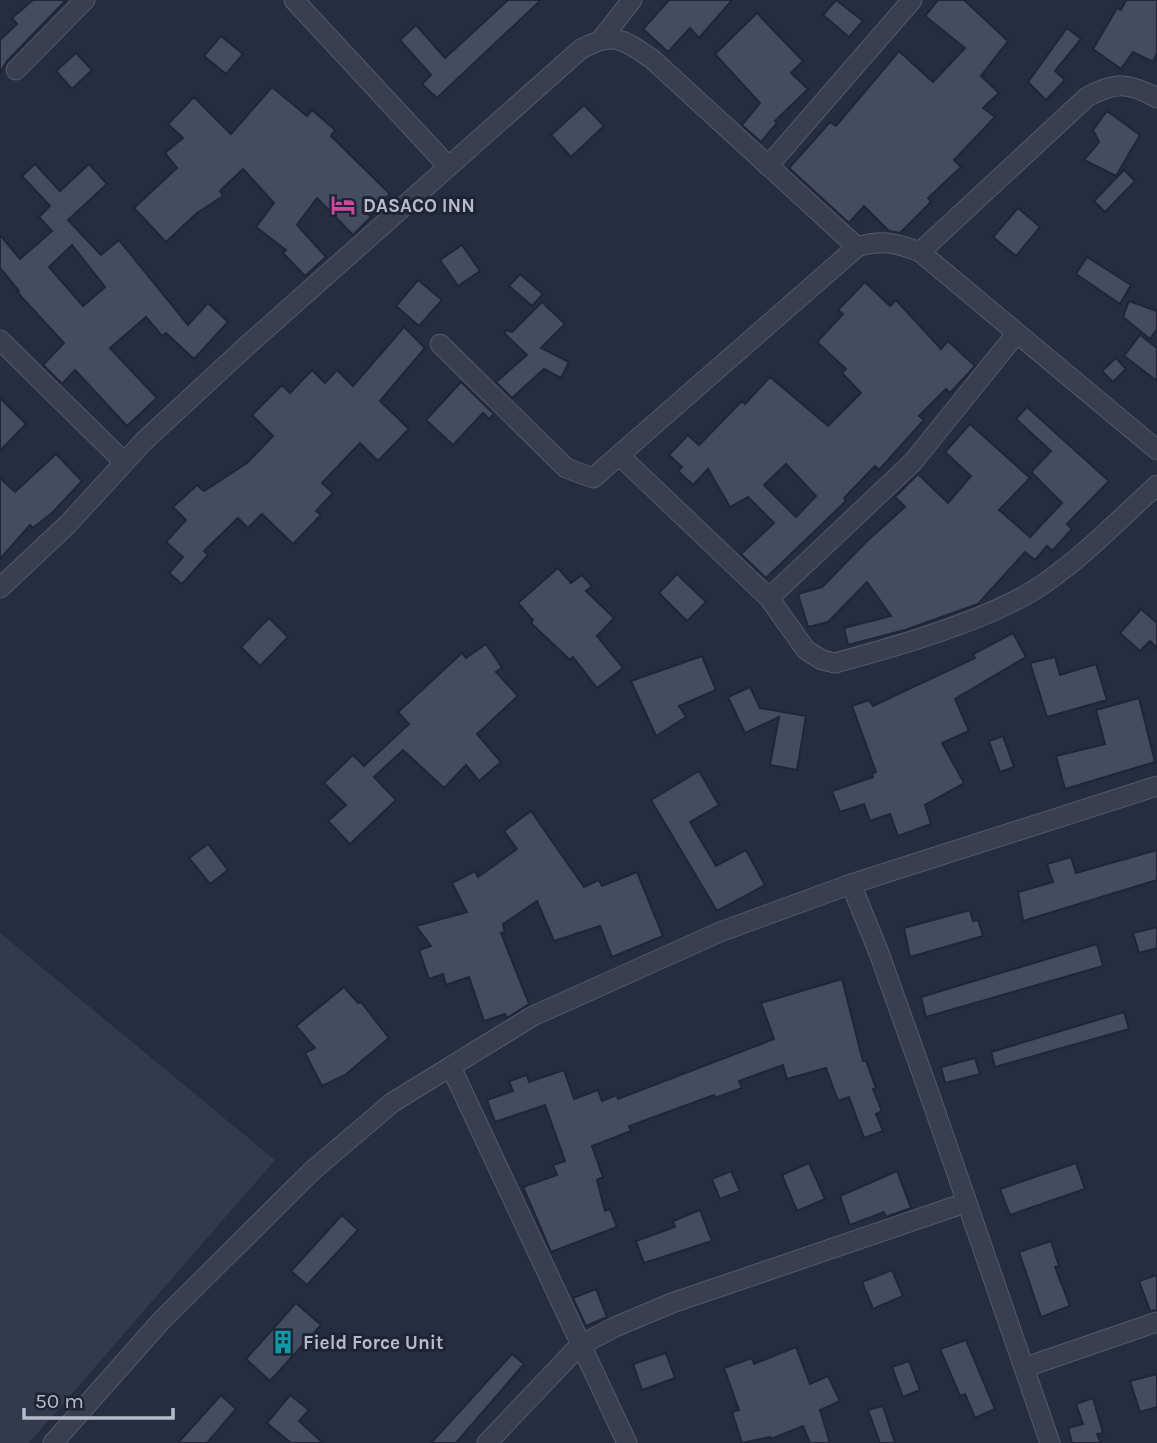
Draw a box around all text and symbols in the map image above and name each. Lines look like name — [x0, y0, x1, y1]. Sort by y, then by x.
hotel icon: DASACO INN — [329, 191, 357, 219]
place label: DASACO INN — [363, 195, 475, 217]
building icon: Field Force Unit — [269, 1328, 297, 1356]
place label: Field Force Unit — [303, 1332, 444, 1354]
scale bar — [24, 1376, 173, 1420]
text: 50 m — [35, 1389, 84, 1413]

